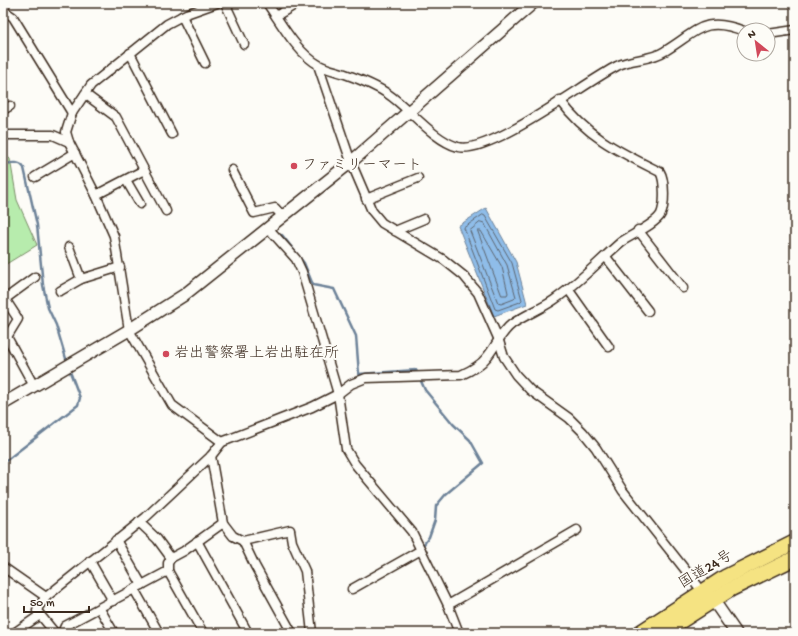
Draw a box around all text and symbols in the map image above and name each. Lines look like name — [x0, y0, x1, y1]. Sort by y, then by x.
north arrow — [736, 22, 776, 62]
text: N — [746, 28, 758, 42]
place label: ファミリーマート — [302, 157, 422, 175]
marker: ファミリーマート — [289, 161, 299, 171]
place label: 岩出警察署上岩出駐在所 — [174, 344, 339, 363]
marker: 岩出警察署上岩出駐在所 — [161, 349, 171, 359]
street label: 国道24号 — [676, 547, 736, 593]
scale bar — [24, 588, 89, 614]
text: 50 m — [30, 597, 55, 611]

